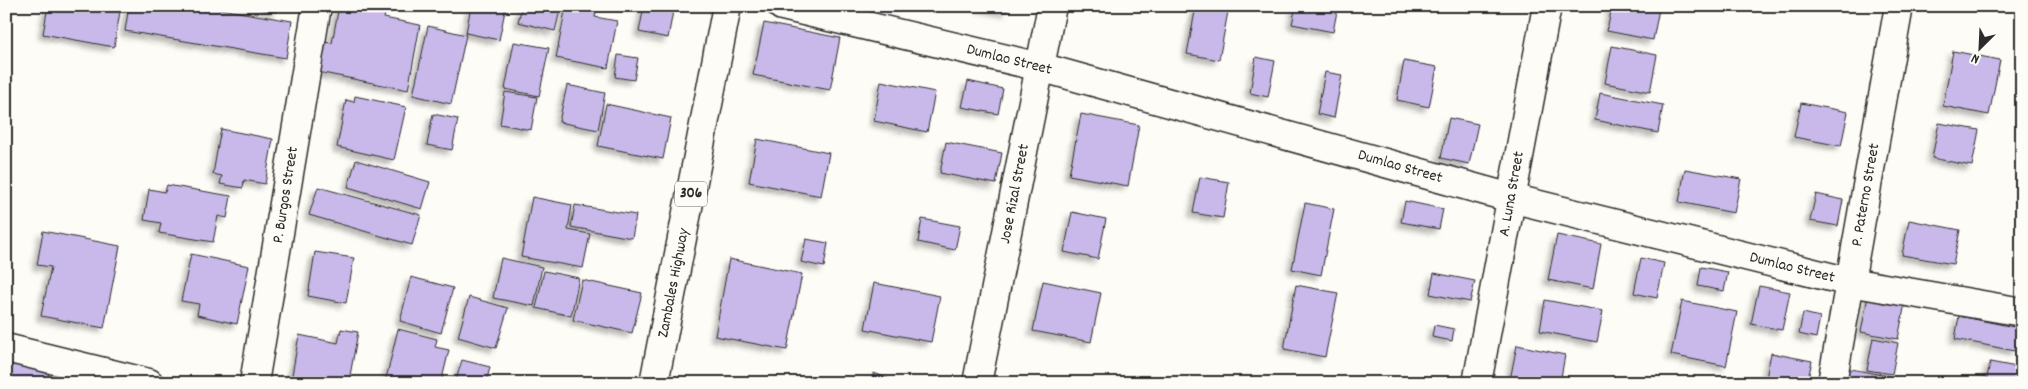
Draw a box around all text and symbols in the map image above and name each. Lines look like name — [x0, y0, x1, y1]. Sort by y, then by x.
north arrow — [1956, 22, 2006, 72]
street label: Dumlao Street — [964, 38, 1054, 82]
text: N — [1968, 47, 1983, 69]
street label: Jose Rizal Street — [994, 142, 1036, 246]
street label: P. Paterno Street — [1846, 142, 1886, 248]
street label: Dumlao Street — [1355, 144, 1445, 190]
street label: P. Burgos Street — [267, 145, 305, 245]
street label: A. Luna Street — [1493, 150, 1531, 238]
road number: 306 — [675, 182, 707, 206]
street label: Zambales Highway — [652, 226, 696, 340]
street label: Dumlao Street — [1747, 246, 1837, 290]

